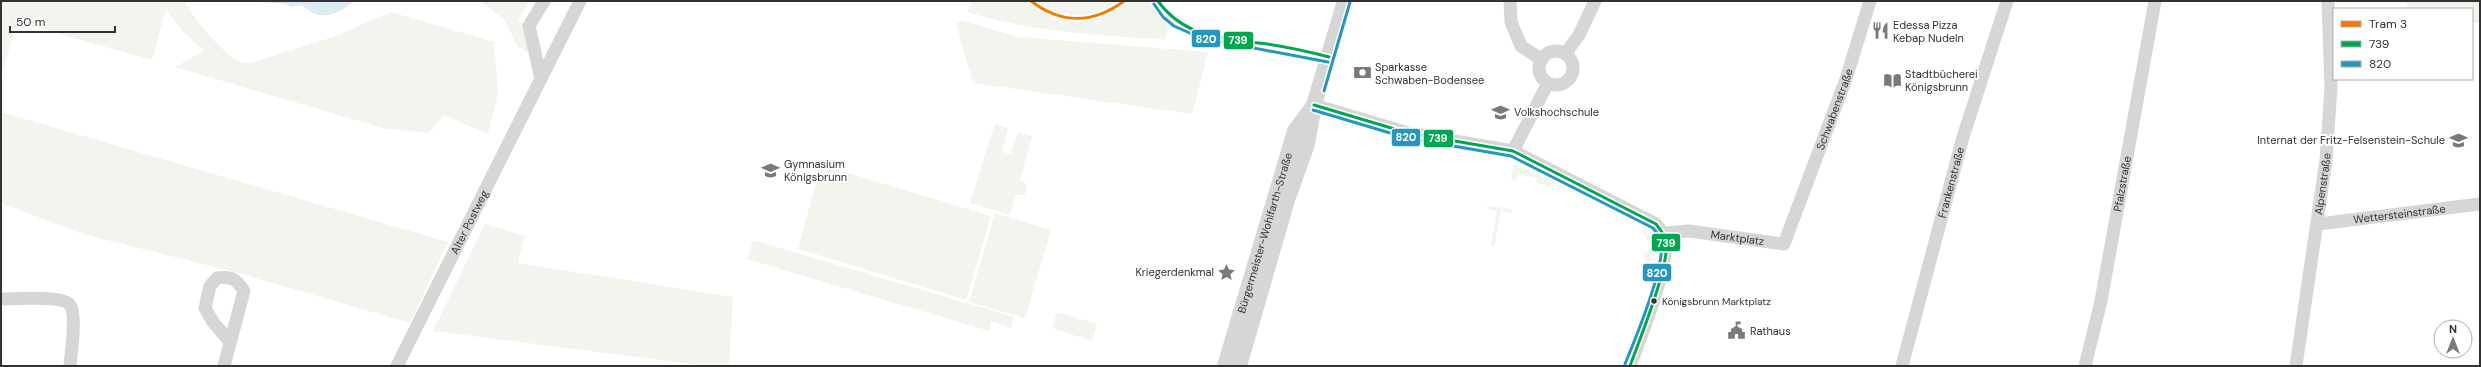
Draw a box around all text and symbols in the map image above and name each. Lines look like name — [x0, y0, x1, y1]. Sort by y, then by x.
scale bar — [10, 8, 115, 34]
legend — [2333, 8, 2473, 80]
text: 50 m — [16, 14, 45, 30]
text: Tram 3 — [2369, 16, 2407, 32]
place label: Edessa Pizza Kebap Nudeln — [1893, 18, 1964, 45]
restaurant icon: Edessa Pizza Kebap Nudeln — [1870, 21, 1890, 41]
line badge: 820 — [1191, 29, 1221, 48]
line badge: 739 — [1223, 31, 1254, 50]
text: 820 — [1196, 32, 1217, 46]
text: 739 — [1228, 33, 1248, 47]
text: 739 — [2369, 36, 2389, 52]
text: 820 — [2369, 56, 2391, 72]
place label: Sparkasse Schwaben-Bodensee — [1375, 60, 1484, 87]
bank icon: Sparkasse Schwaben-Bodensee — [1352, 63, 1372, 83]
street label: Schwabenstraße — [1813, 67, 1856, 152]
place label: Stadtbücherei Königsbrunn — [1905, 67, 1978, 94]
library icon: Stadtbücherei Königsbrunn — [1882, 70, 1902, 90]
school or university icon: Volkshochschule — [1491, 102, 1511, 122]
place label: Volkshochschule — [1514, 105, 1599, 119]
line badge: 820 — [1391, 128, 1421, 147]
line badge: 739 — [1423, 129, 1454, 148]
text: 820 — [1396, 130, 1417, 144]
school or university icon: Internat der Fritz-Felsenstein-Schule — [2448, 130, 2468, 150]
text: 739 — [1428, 131, 1448, 145]
place label: Internat der Fritz-Felsenstein-Schule — [2257, 133, 2445, 147]
street label: Frankenstraße — [1935, 145, 1967, 219]
street label: Bürgermeister-Wohlfarth-Straße — [1234, 151, 1295, 315]
street label: Alpenstraße — [2311, 153, 2333, 216]
street label: Pfalzstraße — [2110, 155, 2134, 213]
place label: Gymnasium Königsbrunn — [784, 157, 847, 184]
school or university icon: Gymnasium Königsbrunn — [761, 160, 781, 180]
street label: Alter Postweg — [447, 188, 491, 256]
street label: Wettersteinstraße — [2353, 201, 2446, 227]
street label: Marktplatz — [1710, 227, 1765, 248]
line badge: 739 — [1651, 233, 1681, 252]
text: 739 — [1656, 236, 1676, 250]
place icon: Kriegerdenkmal — [1217, 262, 1237, 282]
line badge: 820 — [1642, 263, 1672, 282]
place label: Kriegerdenkmal — [1135, 265, 1214, 279]
text: 820 — [1647, 266, 1668, 280]
place label: Königsbrunn Marktplatz — [1662, 295, 1771, 308]
marker: Königsbrunn Marktplatz — [1649, 296, 1659, 306]
north arrow — [2433, 319, 2473, 359]
public building icon: Rathaus — [1727, 321, 1747, 341]
text: N — [2449, 322, 2457, 336]
place label: Rathaus — [1750, 324, 1791, 338]

